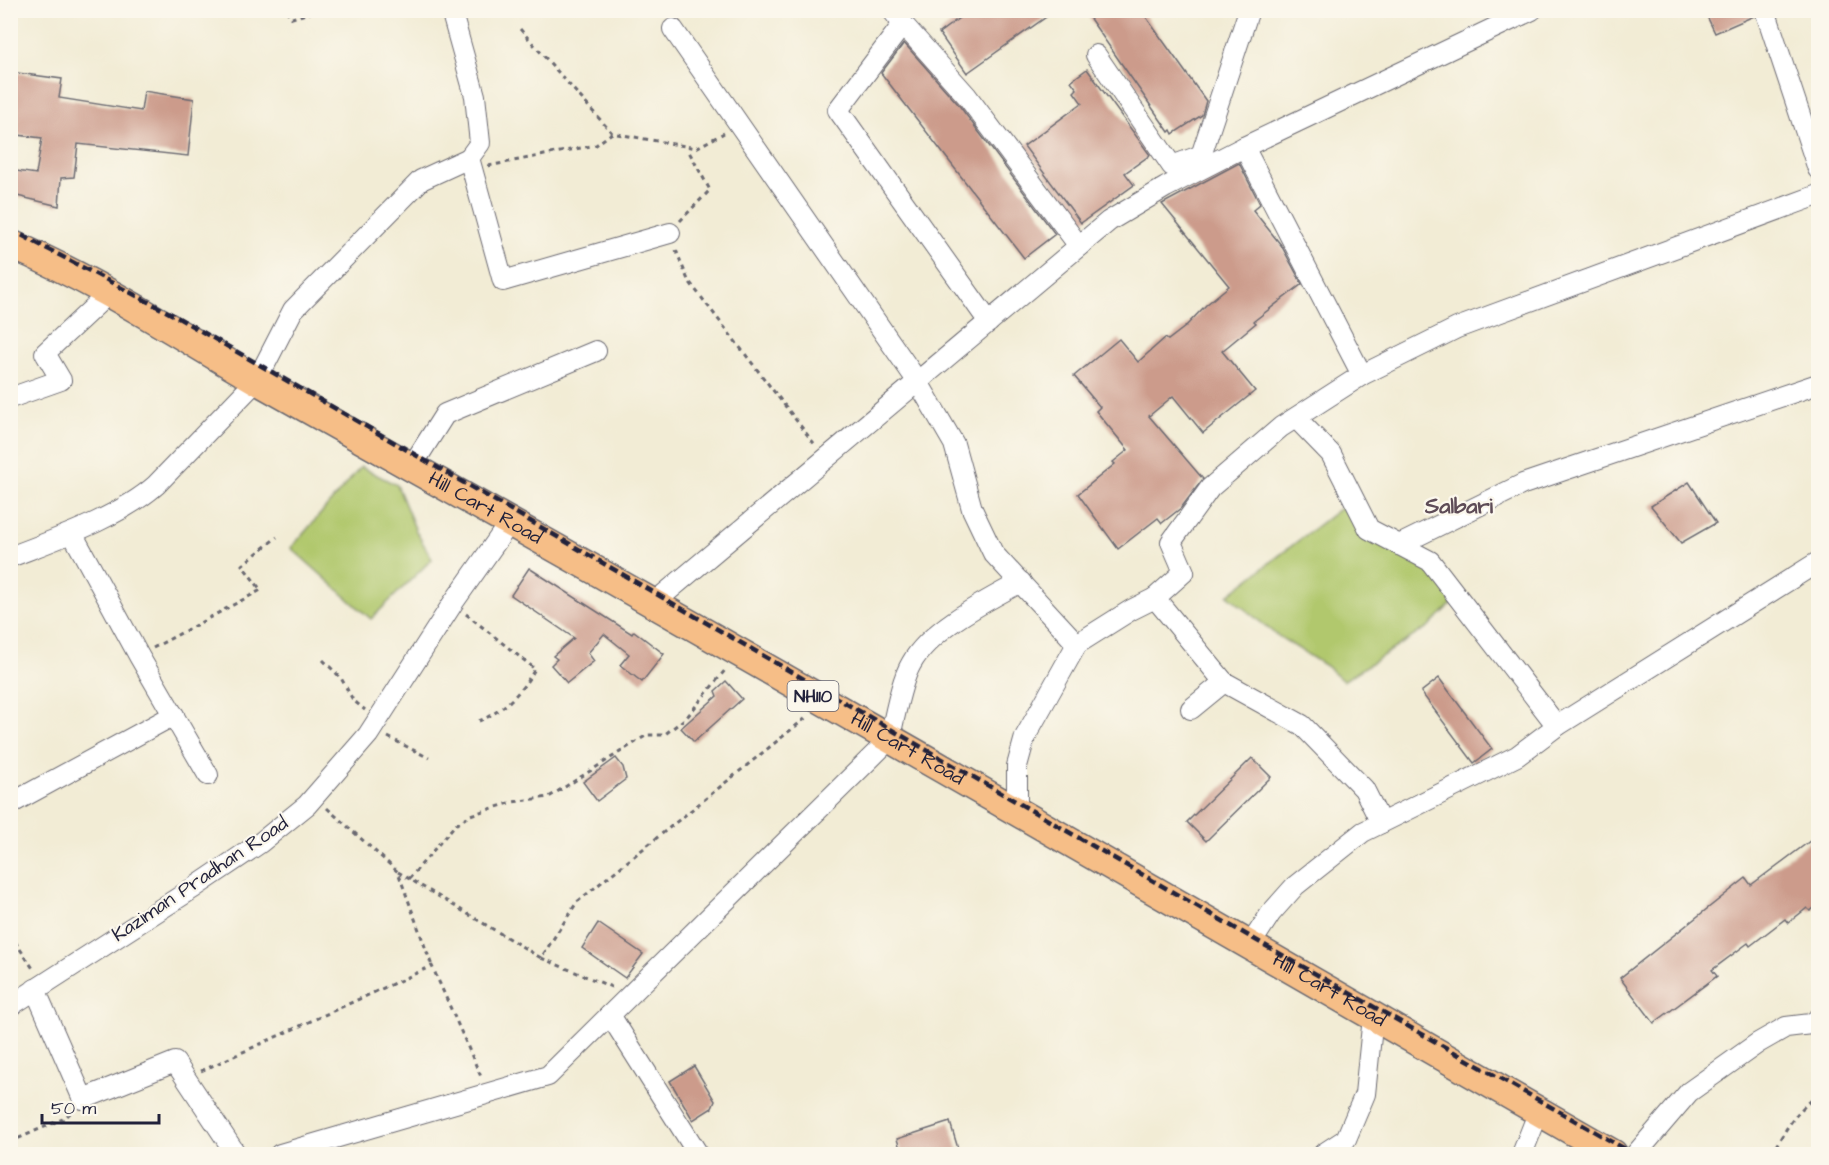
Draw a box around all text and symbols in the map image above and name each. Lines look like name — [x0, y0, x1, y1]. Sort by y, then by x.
street label: Hill Cart Road — [423, 465, 548, 551]
district label: Salbari — [1424, 491, 1494, 522]
road number: NH110 — [788, 681, 838, 711]
street label: Hill Cart Road — [845, 705, 970, 792]
street label: Kaziman Pradhan Road — [106, 809, 294, 949]
street label: Hill Cart Road — [1267, 946, 1391, 1034]
scale bar — [42, 1087, 159, 1125]
text: 50 m — [51, 1096, 96, 1121]

